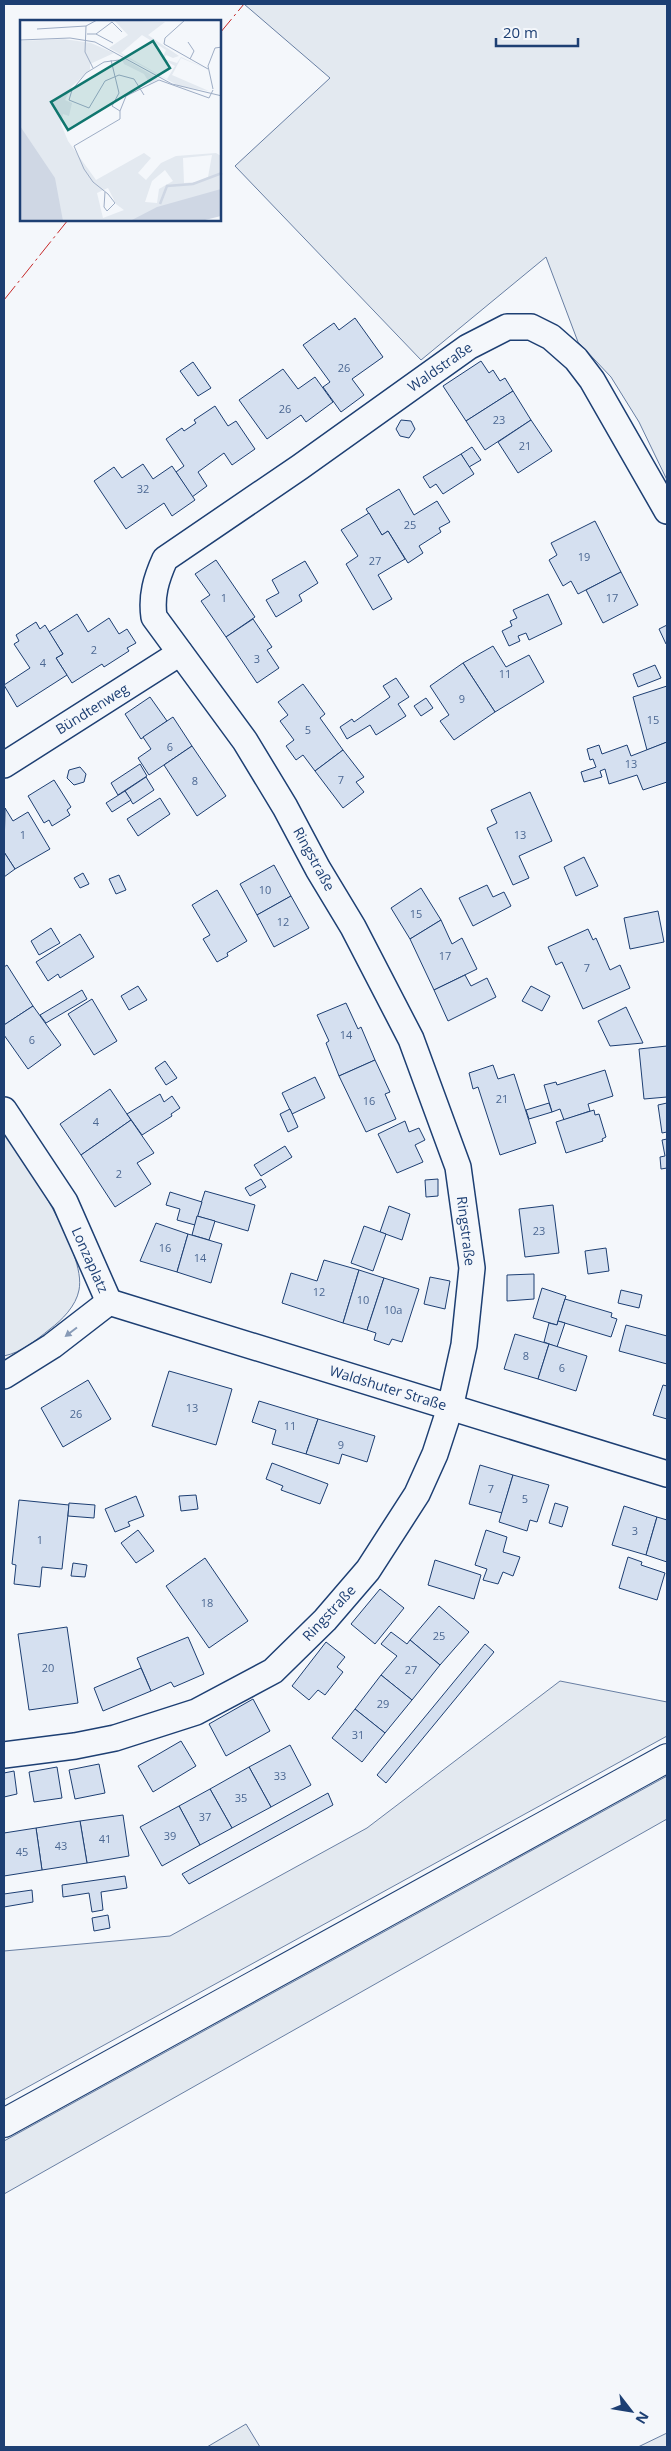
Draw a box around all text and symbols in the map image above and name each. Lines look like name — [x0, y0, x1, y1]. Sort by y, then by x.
scale bar — [496, 15, 578, 47]
inset map — [20, 20, 221, 221]
text: 20 m — [503, 22, 538, 42]
street label: Waldstraße — [404, 337, 476, 396]
house number: 26 — [338, 360, 350, 375]
house number: 26 — [279, 401, 291, 416]
house number: 23 — [493, 412, 505, 427]
house number: 21 — [519, 438, 531, 453]
house number: 32 — [137, 481, 149, 496]
house number: 25 — [404, 517, 416, 532]
house number: 19 — [578, 549, 590, 564]
house number: 27 — [369, 553, 381, 568]
house number: 1 — [221, 590, 227, 605]
house number: 17 — [606, 590, 618, 605]
house number: 2 — [91, 642, 97, 657]
house number: 3 — [254, 651, 260, 666]
house number: 4 — [40, 655, 47, 670]
house number: 11 — [499, 666, 511, 681]
street label: Bündtenweg — [52, 678, 132, 738]
house number: 9 — [459, 691, 465, 706]
house number: 15 — [647, 712, 659, 727]
house number: 5 — [305, 722, 311, 737]
house number: 6 — [167, 739, 173, 754]
house number: 13 — [625, 756, 637, 771]
house number: 7 — [338, 772, 344, 787]
house number: 8 — [192, 773, 198, 788]
street label: Ringstraße — [289, 823, 340, 894]
house number: 1 — [20, 827, 26, 842]
house number: 13 — [514, 827, 526, 842]
house number: 10 — [259, 882, 271, 897]
house number: 15 — [410, 906, 422, 921]
house number: 12 — [277, 914, 289, 929]
house number: 17 — [439, 948, 451, 963]
house number: 7 — [584, 960, 590, 975]
house number: 14 — [340, 1027, 353, 1042]
house number: 6 — [29, 1032, 35, 1047]
house number: 21 — [496, 1091, 508, 1106]
house number: 16 — [363, 1093, 375, 1108]
house number: 4 — [93, 1114, 100, 1129]
house number: 2 — [116, 1166, 122, 1181]
street label: Ringstraße — [453, 1195, 480, 1267]
house number: 23 — [533, 1223, 545, 1238]
street label: Lonzaplatz — [68, 1224, 114, 1296]
house number: 16 — [159, 1240, 171, 1255]
house number: 14 — [194, 1250, 207, 1265]
house number: 12 — [313, 1284, 325, 1299]
house number: 10 — [357, 1292, 369, 1307]
house number: 10a — [384, 1302, 402, 1317]
one-way arrow — [65, 1327, 78, 1338]
house number: 8 — [523, 1348, 529, 1363]
house number: 6 — [559, 1360, 565, 1375]
street label: Waldshuter Straße — [327, 1361, 449, 1414]
house number: 13 — [186, 1400, 198, 1415]
house number: 26 — [70, 1406, 82, 1421]
house number: 11 — [284, 1418, 296, 1433]
house number: 9 — [338, 1437, 344, 1452]
house number: 7 — [488, 1481, 494, 1496]
house number: 5 — [522, 1491, 528, 1506]
house number: 3 — [632, 1523, 638, 1538]
house number: 1 — [37, 1532, 43, 1547]
street label: Ringstraße — [298, 1580, 360, 1645]
house number: 18 — [201, 1595, 213, 1610]
house number: 25 — [433, 1628, 445, 1643]
house number: 20 — [42, 1660, 54, 1675]
house number: 27 — [405, 1662, 417, 1677]
house number: 29 — [377, 1696, 389, 1711]
house number: 31 — [352, 1727, 364, 1742]
house number: 33 — [274, 1768, 286, 1783]
house number: 35 — [235, 1790, 247, 1805]
house number: 37 — [199, 1809, 211, 1824]
house number: 39 — [164, 1828, 176, 1843]
house number: 41 — [99, 1831, 111, 1846]
house number: 43 — [55, 1838, 67, 1853]
house number: 45 — [16, 1844, 28, 1859]
north arrow — [606, 2386, 656, 2436]
text: N — [631, 2408, 654, 2428]

